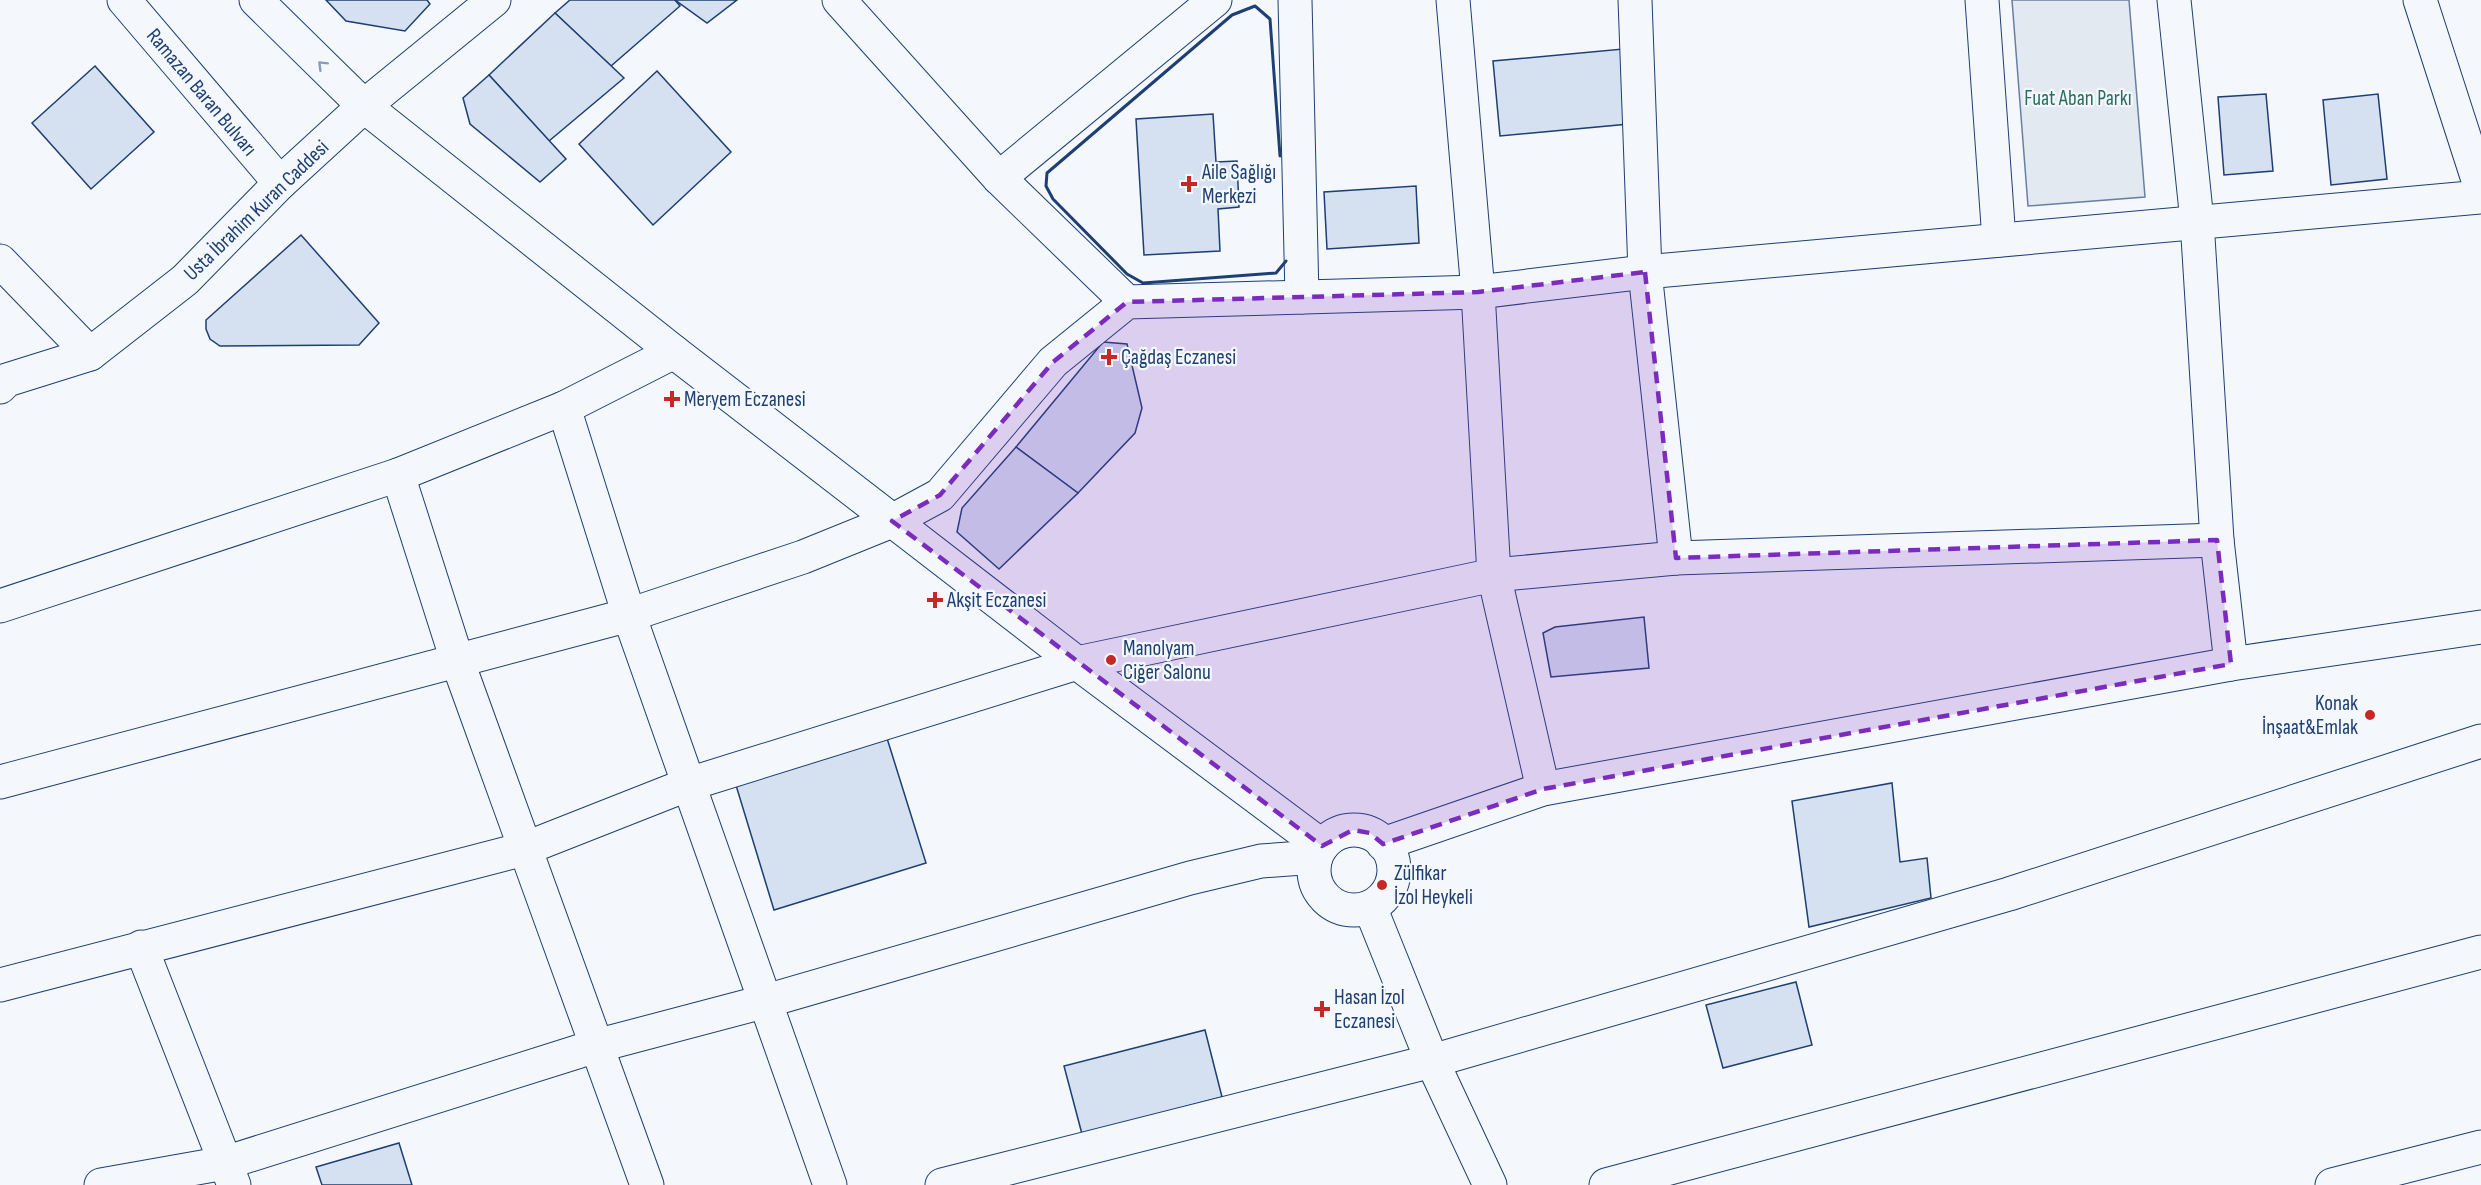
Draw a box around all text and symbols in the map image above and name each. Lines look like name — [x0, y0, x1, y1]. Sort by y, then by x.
street label: Ramazan Baran Bulvarı — [141, 24, 262, 161]
one-way arrow — [319, 62, 330, 73]
park label: Fuat Aban Parkı — [2024, 86, 2132, 111]
street label: Usta İbrahim Kuran Caddesi — [179, 135, 334, 286]
place label: Aile Sağlığı Merkezi — [1201, 160, 1276, 209]
marker: Aile Sağlığı Merkezi — [1180, 175, 1198, 193]
place label: Çağdaş Eczanesi — [1121, 345, 1236, 370]
marker: Çağdaş Eczanesi — [1102, 350, 1116, 364]
place label: Meryem Eczanesi — [684, 387, 806, 412]
marker: Meryem Eczanesi — [665, 392, 679, 406]
place label: Akşit Eczanesi — [946, 588, 1046, 613]
marker: Akşit Eczanesi — [928, 593, 942, 607]
place label: Manolyam Ciğer Salonu — [1123, 636, 1211, 685]
marker: Manolyam Ciğer Salonu — [1104, 653, 1118, 667]
place label: Konak İnşaat&Emlak — [2262, 691, 2358, 740]
marker: Konak İnşaat&Emlak — [2363, 708, 2377, 722]
place label: Zülfikar İzol Heykeli — [1394, 861, 1473, 910]
marker: Zülfikar İzol Heykeli — [1375, 878, 1389, 892]
place label: Hasan İzol Eczanesi — [1334, 985, 1405, 1034]
marker: Hasan İzol Eczanesi — [1315, 1002, 1329, 1016]

